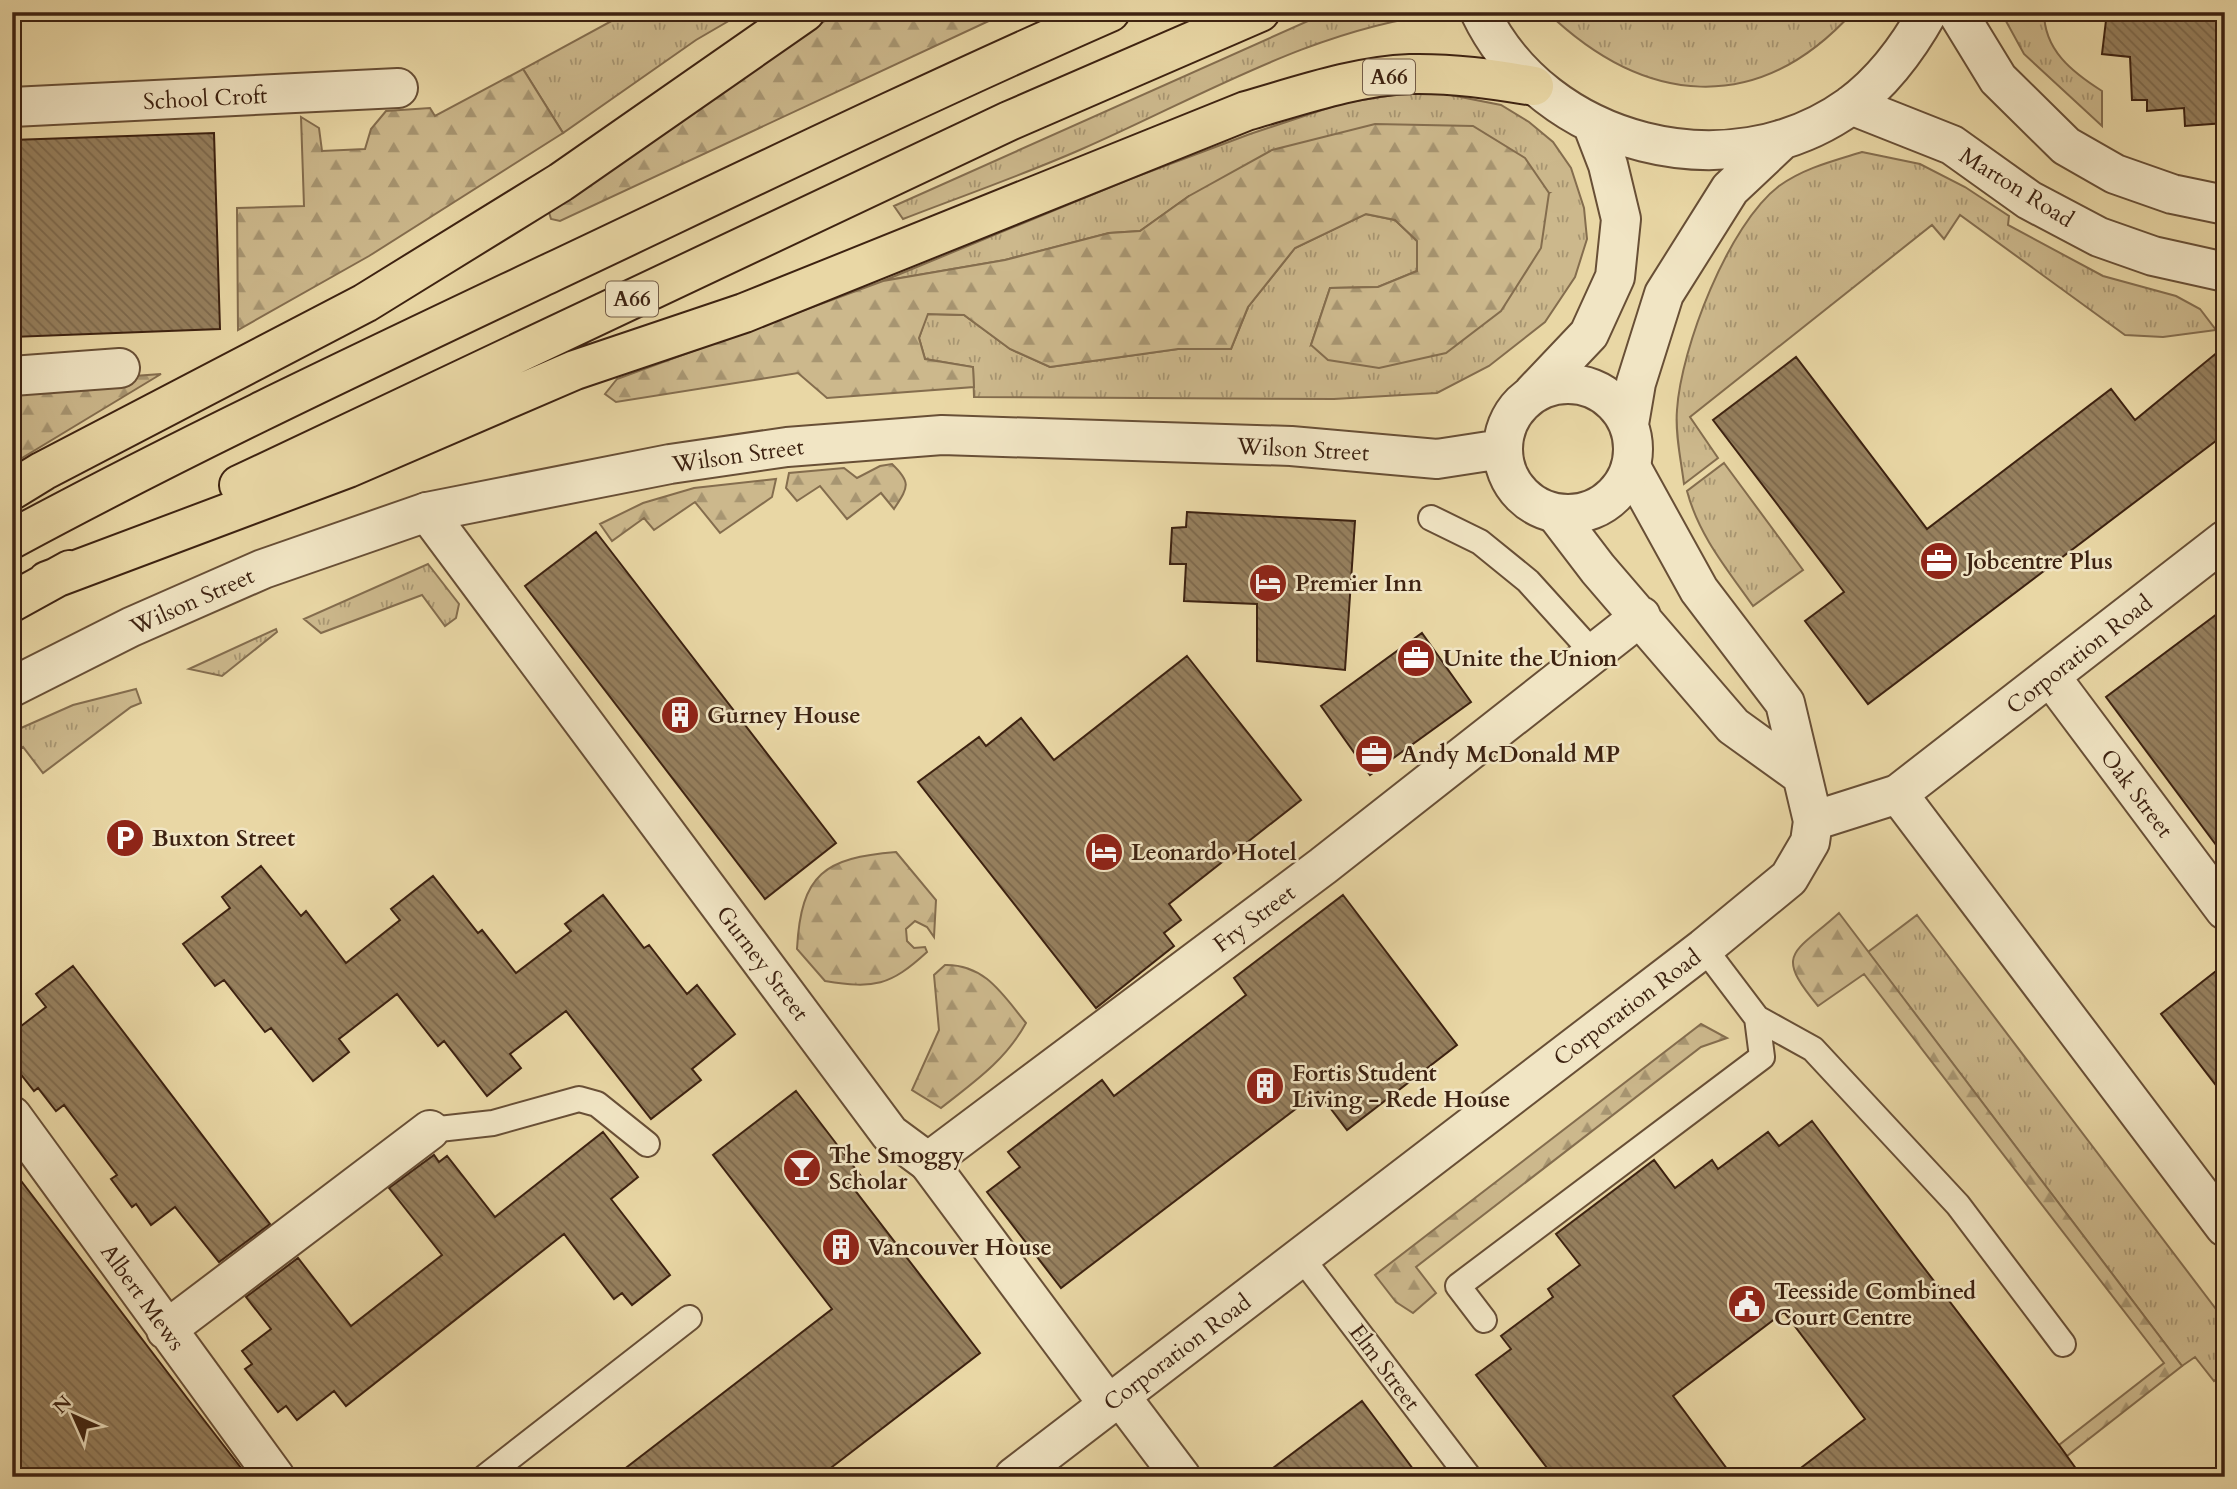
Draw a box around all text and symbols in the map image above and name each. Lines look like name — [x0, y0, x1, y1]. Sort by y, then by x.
road number: A66 — [1363, 60, 1415, 94]
street label: School Croft — [142, 80, 268, 117]
street label: Marton Road — [1954, 140, 2080, 235]
road number: A66 — [606, 282, 658, 316]
street label: Wilson Street — [669, 431, 806, 480]
street label: Wilson Street — [1235, 431, 1370, 468]
office icon: Jobcentre Plus — [1918, 540, 1960, 582]
place label: Jobcentre Plus — [1963, 546, 2113, 577]
street label: Wilson Street — [124, 560, 259, 643]
hotel icon: Premier Inn — [1247, 562, 1289, 604]
place label: Premier Inn — [1295, 568, 1423, 599]
street label: Corporation Road — [2000, 587, 2159, 721]
office icon: Unite the Union — [1395, 637, 1437, 679]
place label: Unite the Union — [1443, 643, 1618, 674]
building icon: Gurney House — [659, 694, 701, 736]
place label: Gurney House — [707, 700, 861, 731]
office icon: Andy McDonald MP — [1353, 733, 1395, 775]
place label: Andy McDonald MP — [1401, 739, 1620, 770]
street label: Oak Street — [2093, 743, 2180, 844]
parking icon: Buxton Street — [104, 817, 146, 859]
place label: Buxton Street — [152, 823, 295, 854]
hotel icon: Leonardo Hotel — [1083, 831, 1125, 873]
place label: Leonardo Hotel — [1131, 837, 1297, 868]
street label: Fry Street — [1207, 877, 1302, 959]
street label: Gurney Street — [709, 900, 816, 1027]
street label: Corporation Road — [1547, 941, 1708, 1073]
place label: Fortis Student Living - Rede House — [1292, 1058, 1510, 1115]
building icon: Fortis Student Living - Rede House — [1244, 1065, 1286, 1107]
place label: The Smoggy Scholar — [829, 1140, 964, 1197]
bar icon: The Smoggy Scholar — [781, 1147, 823, 1189]
building icon: Vancouver House — [820, 1226, 862, 1268]
place label: Vancouver House — [868, 1232, 1052, 1263]
street label: Albert Mews — [93, 1238, 192, 1357]
place label: Teesside Combined Court Centre — [1774, 1276, 1976, 1333]
public building icon: Teesside Combined Court Centre — [1726, 1283, 1768, 1325]
street label: Corporation Road — [1097, 1286, 1258, 1418]
street label: Elm Street — [1342, 1318, 1427, 1417]
north arrow — [38, 1380, 108, 1450]
text: N — [48, 1389, 78, 1420]

